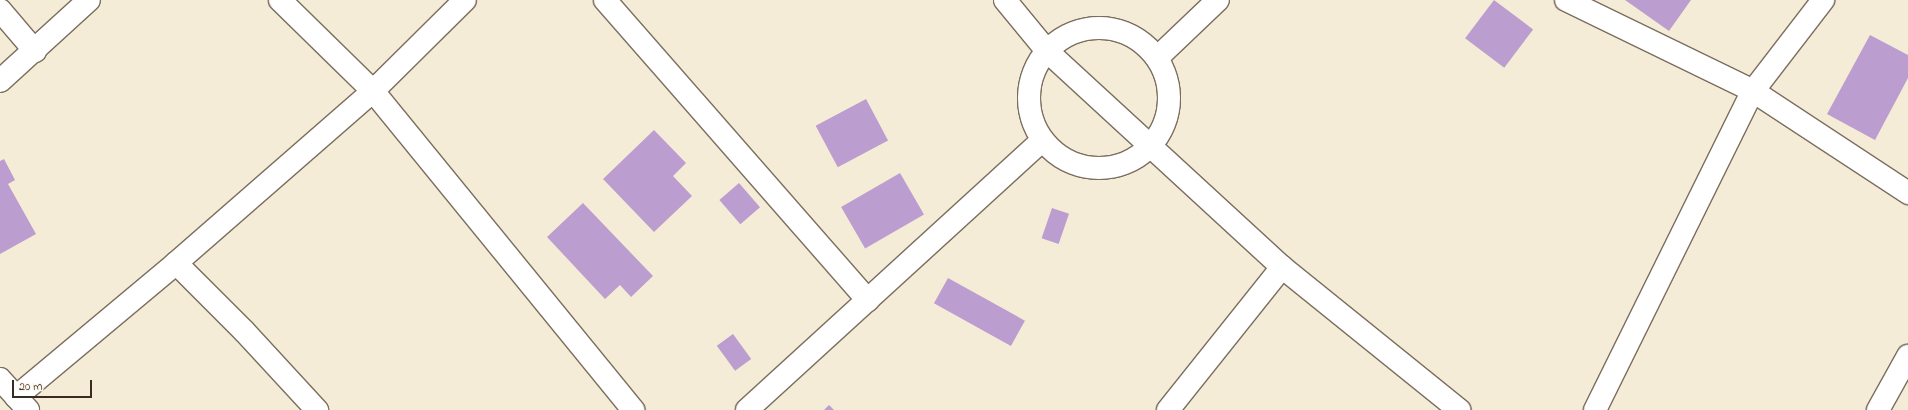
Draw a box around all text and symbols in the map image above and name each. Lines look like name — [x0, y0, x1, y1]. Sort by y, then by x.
scale bar — [14, 372, 94, 398]
text: 20 m — [19, 378, 42, 396]

